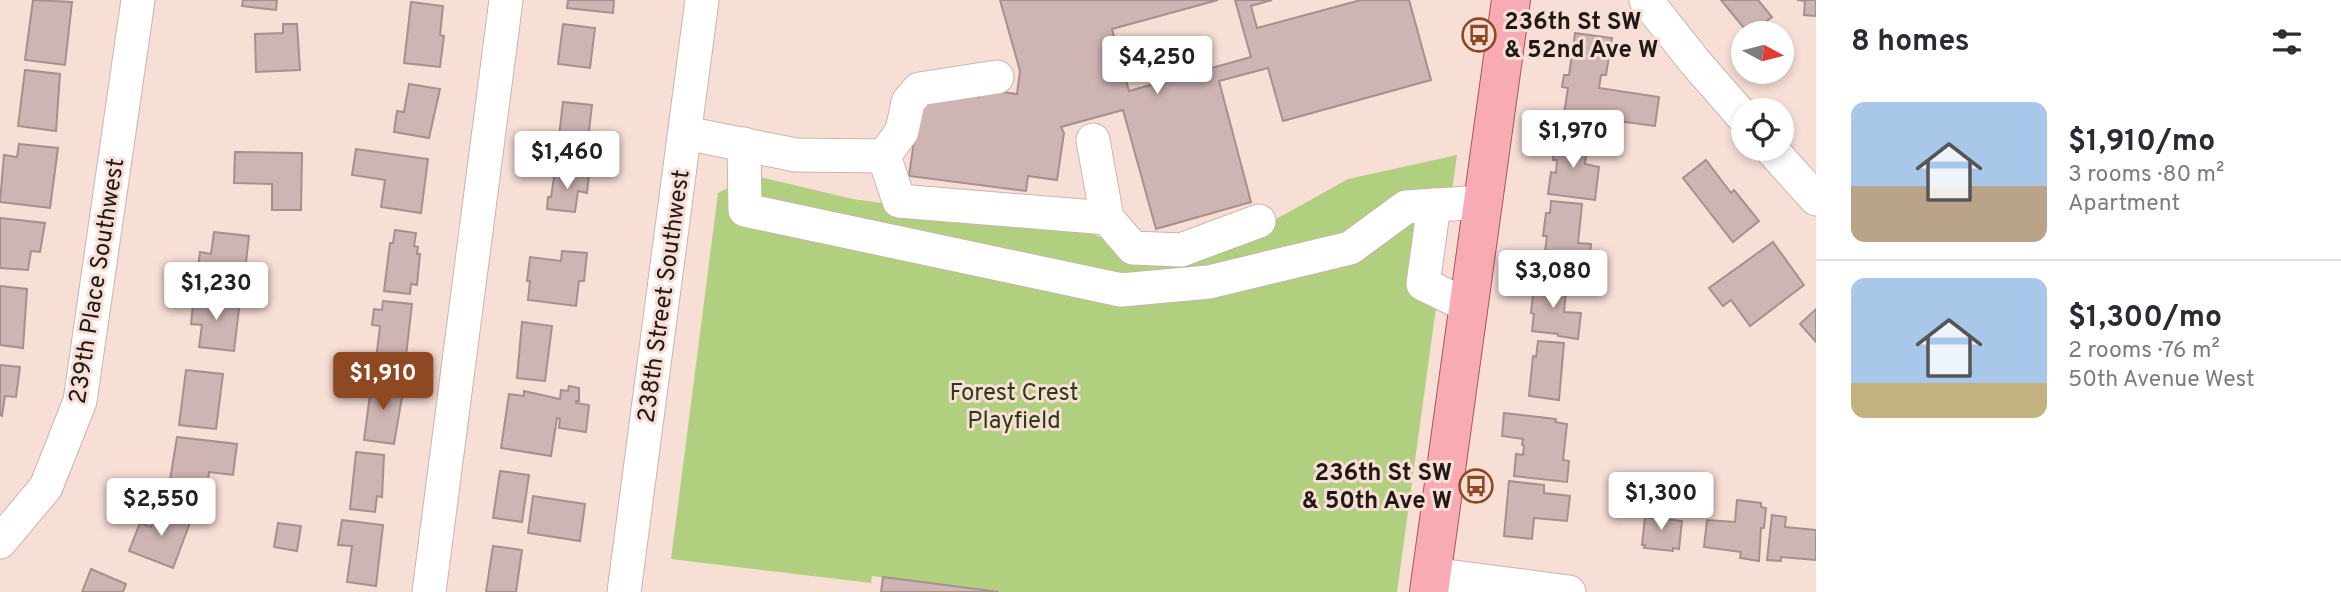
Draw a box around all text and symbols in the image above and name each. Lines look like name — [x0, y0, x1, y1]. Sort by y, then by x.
place label: 236th St SW & 52nd Ave W — [1504, 8, 1658, 66]
bus stop icon: 236th St SW & 52nd Ave W — [1460, 16, 1498, 54]
north arrow — [1731, 21, 1794, 84]
map controls — [1731, 21, 1794, 161]
icon: filters — [2268, 23, 2306, 61]
text: 8 homes — [1851, 24, 1970, 61]
pin: $4,250 — [1100, 36, 1214, 96]
text: $4,250 — [1118, 44, 1196, 73]
button: locate — [1731, 98, 1794, 161]
pin: $1,970 — [1516, 110, 1630, 170]
text: $1,970 — [1538, 118, 1608, 147]
text: $1,910/mo — [2068, 124, 2215, 161]
icon: home — [1907, 130, 1991, 214]
pin: $1,460 — [510, 132, 624, 191]
text: $1,460 — [530, 139, 604, 168]
street label: 239th Place Southwest — [64, 156, 132, 406]
text: 3 rooms · 80 m² — [2068, 161, 2224, 190]
street label: 238th Street Southwest — [632, 168, 698, 425]
text: Apartment — [2068, 190, 2180, 219]
pin: $3,080 — [1496, 250, 1610, 310]
text: $3,080 — [1514, 258, 1592, 287]
pin: $1,230 — [159, 262, 273, 322]
text: $1,230 — [180, 270, 252, 299]
text: $1,300/mo — [2068, 300, 2222, 337]
icon: home — [1907, 306, 1991, 390]
text: 2 rooms · 76 m² — [2068, 337, 2220, 366]
pin: $1,910 — [326, 352, 440, 412]
text: $1,910 — [349, 360, 417, 389]
text: 50th Avenue West — [2068, 366, 2255, 395]
park label: Forest Crest Playfield — [949, 379, 1079, 437]
place label: 236th St SW & 50th Ave W — [1302, 459, 1452, 517]
bus stop icon: 236th St SW & 50th Ave W — [1457, 467, 1495, 505]
pin: $1,300 — [1604, 472, 1718, 532]
pin: $2,550 — [104, 478, 218, 538]
text: $1,300 — [1625, 480, 1697, 509]
text: $2,550 — [123, 486, 199, 515]

